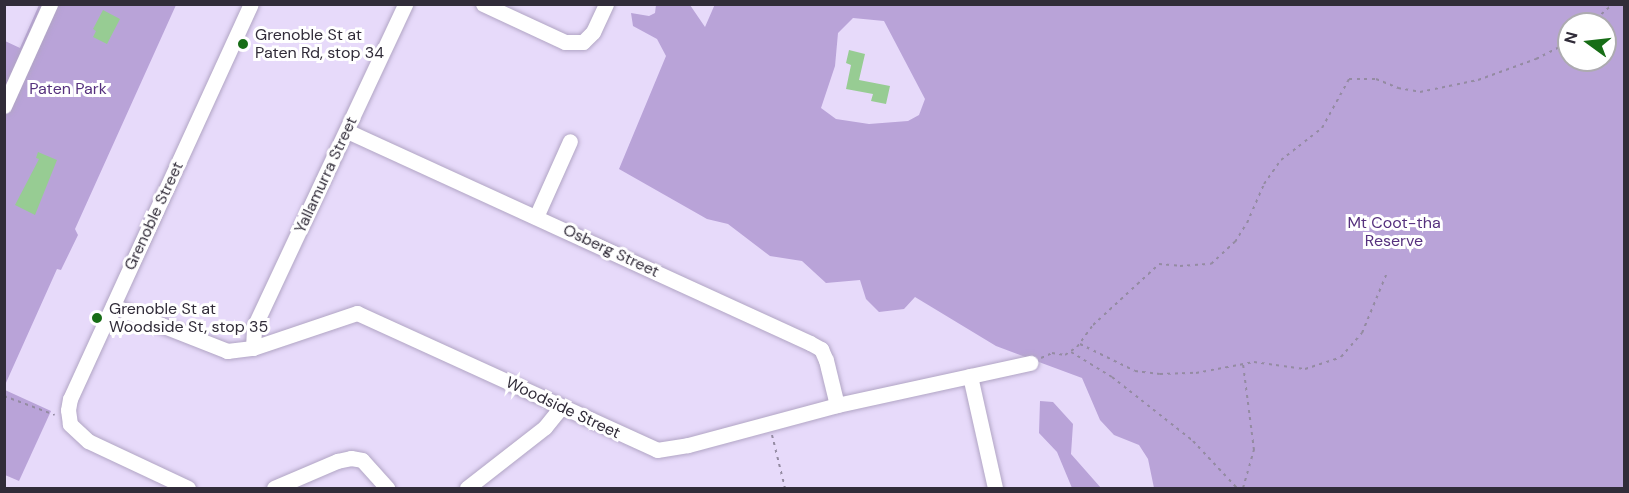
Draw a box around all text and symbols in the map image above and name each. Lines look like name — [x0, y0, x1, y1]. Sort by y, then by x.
north arrow — [1557, 12, 1617, 72]
place label: Grenoble St at Paten Rd, stop 34 — [255, 25, 384, 63]
text: N — [1559, 29, 1583, 46]
marker: Grenoble St at Paten Rd, stop 34 — [236, 37, 250, 51]
park label: Paten Park — [29, 79, 107, 99]
street label: Yallamurra Street — [291, 114, 361, 236]
street label: Grenoble Street — [120, 159, 188, 273]
park label: Mt Coot-tha Reserve — [1347, 213, 1441, 251]
street label: Osberg Street — [560, 220, 662, 282]
place label: Grenoble St at Woodside St, stop 35 — [109, 299, 268, 337]
marker: Grenoble St at Woodside St, stop 35 — [90, 311, 104, 325]
street label: Woodside Street — [503, 373, 623, 443]

